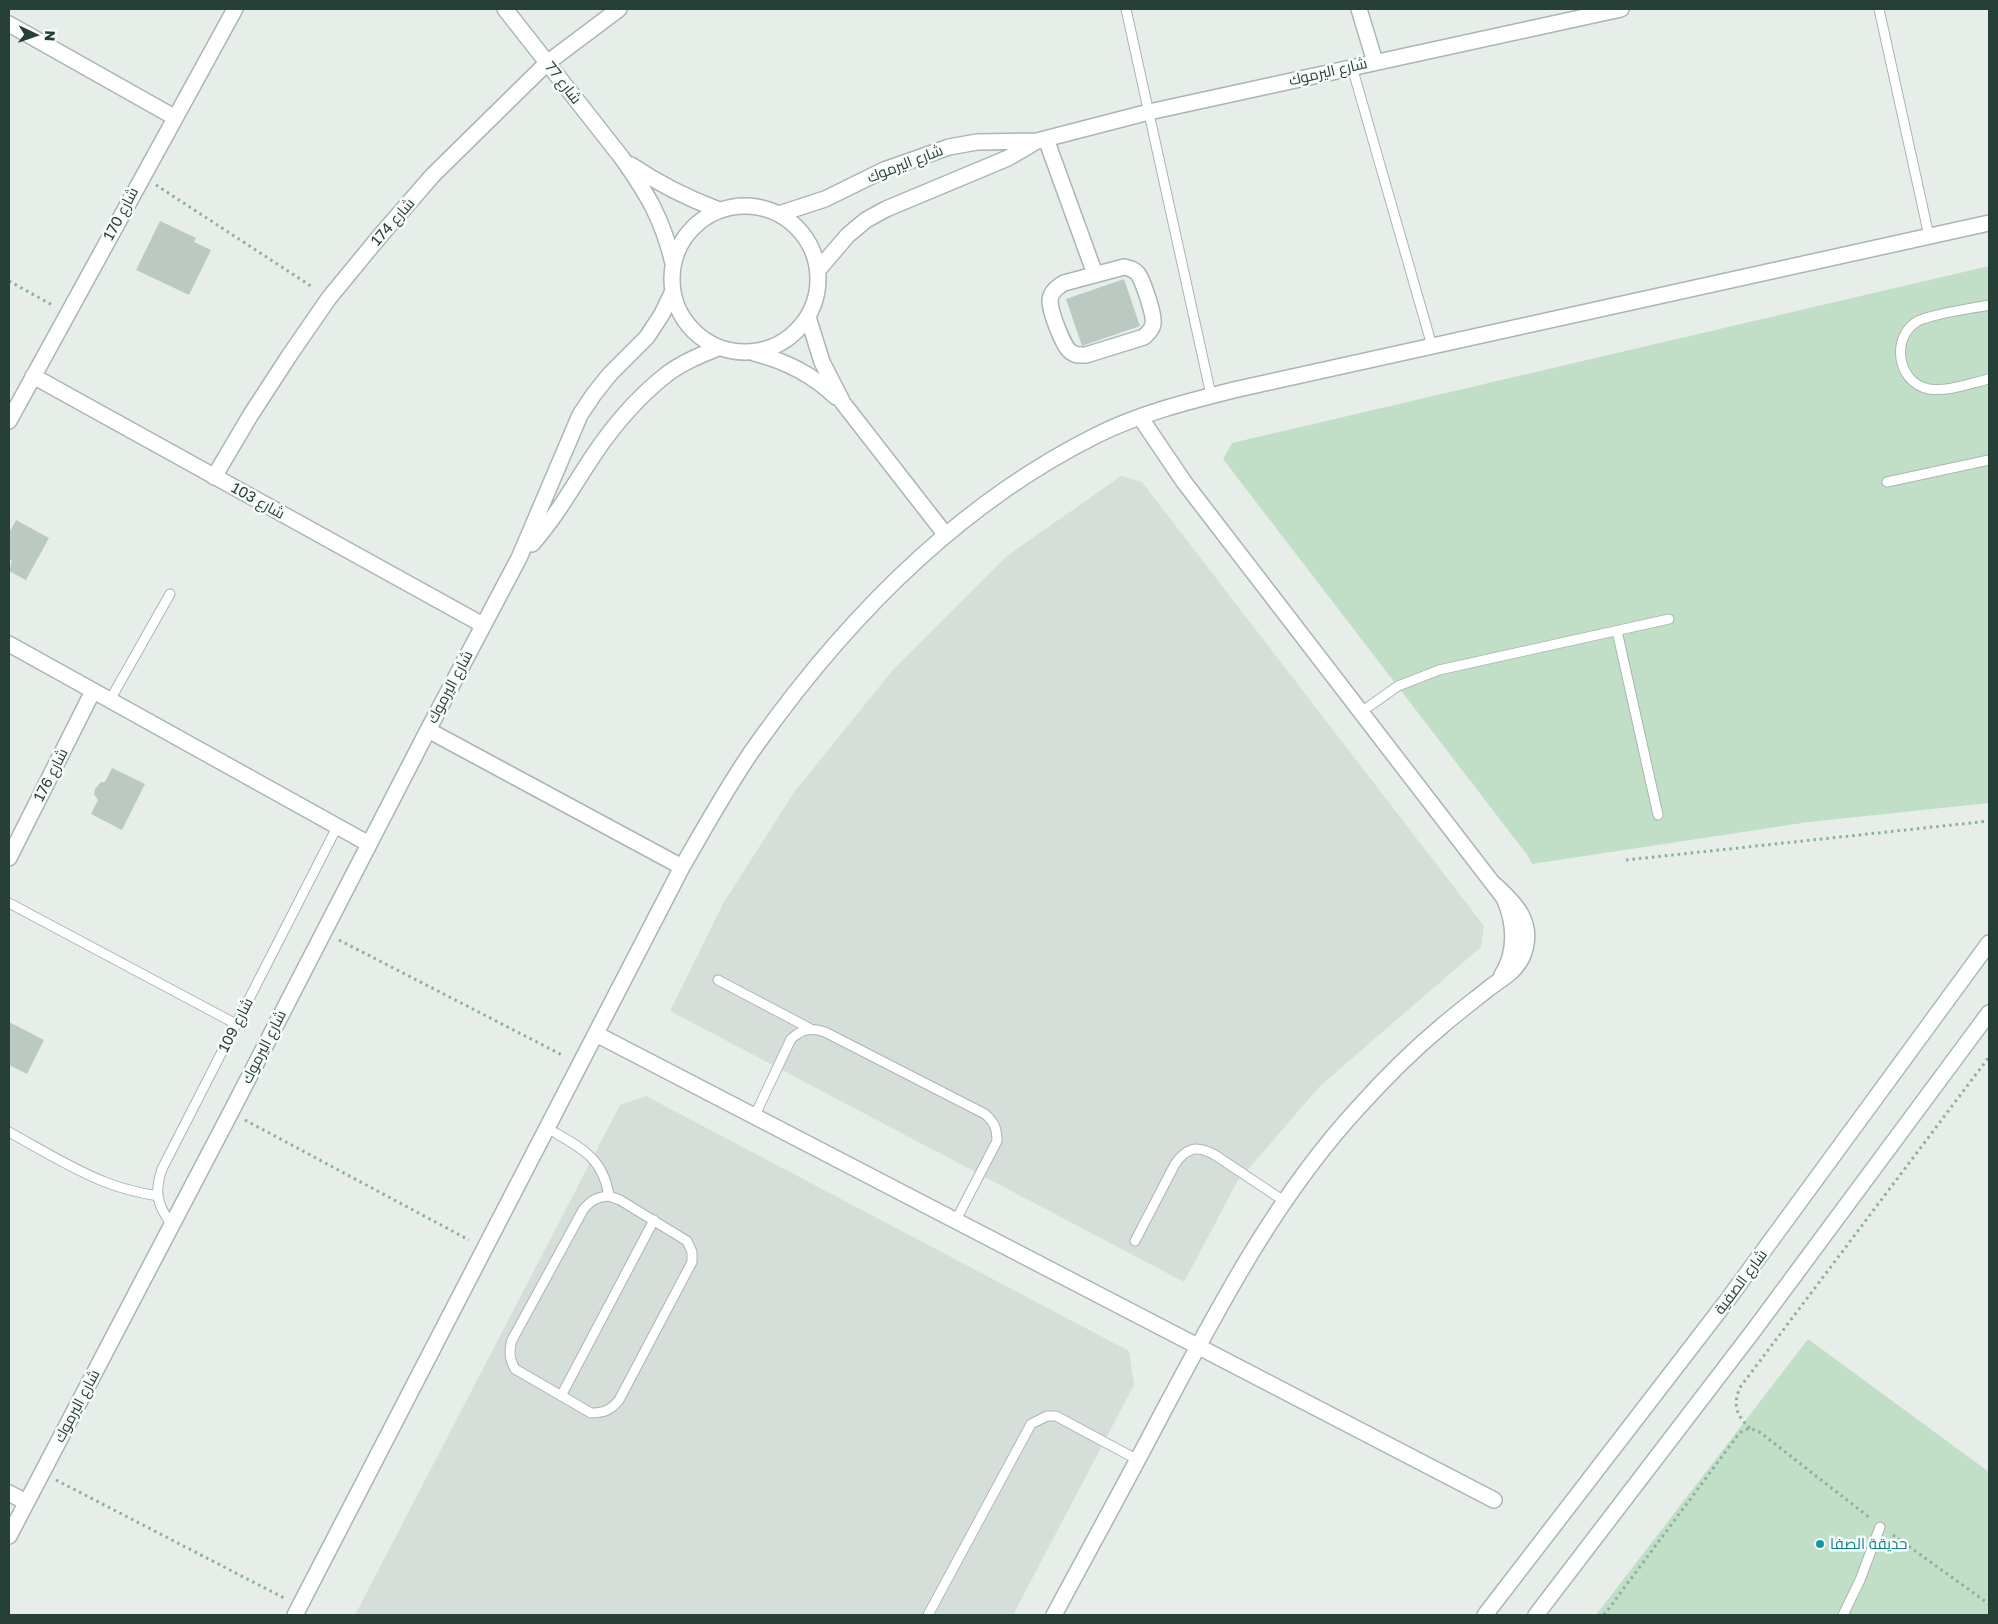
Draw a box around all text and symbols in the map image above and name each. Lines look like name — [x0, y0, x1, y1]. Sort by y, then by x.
north arrow — [10, 10, 60, 60]
text: N — [42, 30, 59, 42]
street label: شارع اليرموك — [1287, 54, 1369, 90]
street label: شارع 77 — [541, 58, 585, 108]
street label: شارع اليرموك — [864, 141, 946, 187]
street label: شارع 170 — [100, 184, 142, 244]
street label: شارع 174 — [367, 195, 419, 249]
street label: شارع 103 — [228, 479, 288, 523]
street label: شارع اليرموك — [423, 647, 477, 727]
street label: شارع 176 — [30, 745, 72, 805]
street label: شارع 109 — [215, 995, 257, 1055]
street label: شارع اليرموك — [238, 1007, 290, 1087]
street label: شارع الصفية — [1711, 1246, 1771, 1318]
street label: شارع اليرموك — [50, 1366, 104, 1446]
place label: حديقة الصفا — [1830, 1535, 1907, 1553]
marker: حديقة الصفا — [1814, 1538, 1826, 1550]

